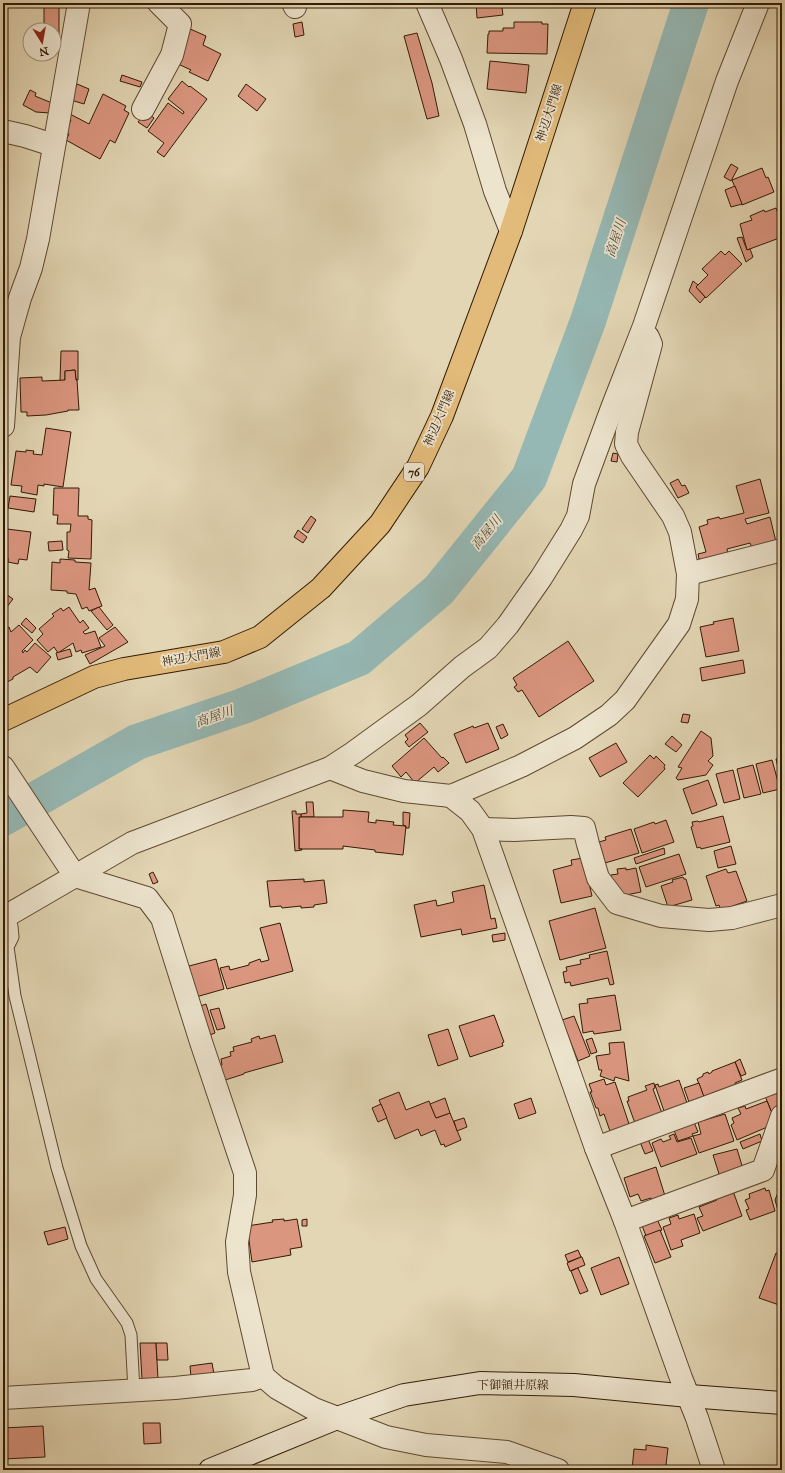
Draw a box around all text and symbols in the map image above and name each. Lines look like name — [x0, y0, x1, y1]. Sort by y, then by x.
north arrow — [22, 22, 62, 62]
text: N — [37, 44, 50, 59]
street label: 神辺大門線 — [533, 82, 565, 144]
water label: 高屋川 — [602, 215, 630, 259]
street label: 神辺大門線 — [421, 388, 457, 448]
road number: 76 — [404, 463, 424, 481]
water label: 高屋川 — [468, 511, 507, 553]
street label: 神辺大門線 — [160, 645, 222, 669]
water label: 高屋川 — [193, 702, 237, 731]
street label: 下御領井原線 — [477, 1378, 549, 1392]

